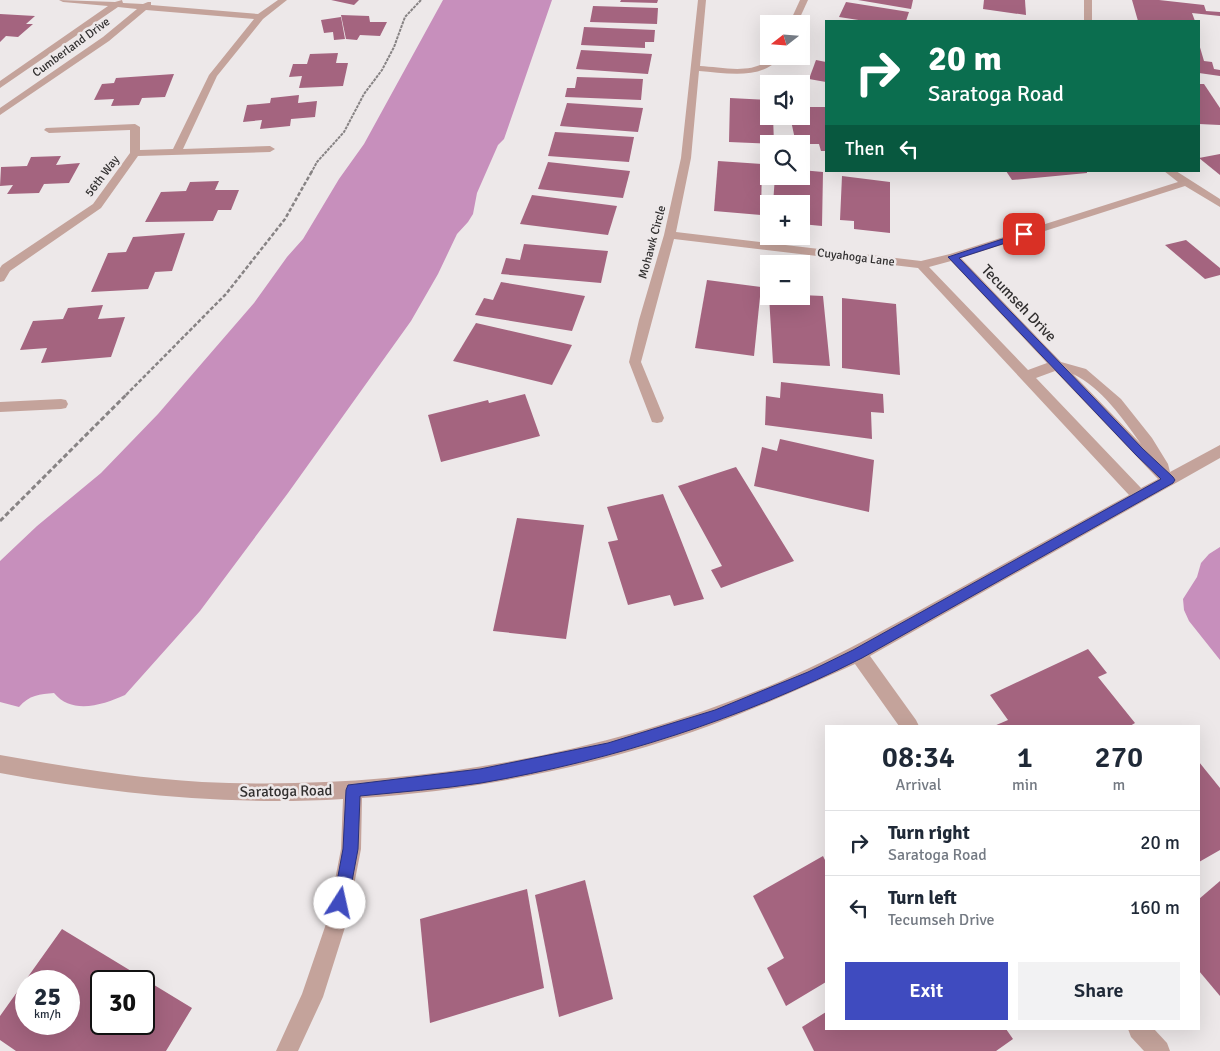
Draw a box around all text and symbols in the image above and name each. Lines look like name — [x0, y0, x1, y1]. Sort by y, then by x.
street label: Cumberland Drive — [30, 14, 113, 81]
north arrow — [760, 15, 810, 65]
map controls — [760, 15, 810, 305]
text: 20 m — [928, 37, 1002, 80]
icon: right — [845, 40, 910, 105]
button: sound — [760, 75, 810, 125]
text: Saratoga Road — [928, 80, 1064, 107]
button: search — [760, 135, 810, 185]
icon: left — [895, 135, 923, 163]
text: Then — [845, 137, 885, 161]
street label: 56th Way — [82, 152, 123, 200]
button: + — [760, 195, 810, 245]
street label: Mohawk Circle — [635, 204, 669, 281]
pin — [1003, 213, 1045, 255]
icon: arrive — [1010, 220, 1038, 248]
street label: Cuyahoga Lane — [816, 245, 896, 270]
button: − — [760, 255, 810, 305]
street label: Tecumseh Drive — [978, 261, 1060, 345]
text: 08:34 — [882, 739, 955, 776]
text: 1 — [1017, 739, 1033, 776]
text: 270 — [1095, 739, 1143, 776]
text: Arrival — [895, 775, 941, 795]
text: min — [1012, 775, 1038, 795]
text: m — [1112, 775, 1125, 795]
street label: Saratoga Road — [240, 781, 333, 801]
text: Turn right — [888, 821, 970, 845]
icon: right — [845, 829, 873, 857]
text: 20 m — [1140, 831, 1180, 855]
text: Saratoga Road — [888, 845, 987, 865]
position arrow — [313, 876, 365, 928]
text: Turn left — [888, 886, 957, 910]
icon: left — [845, 894, 873, 922]
text: 160 m — [1130, 896, 1180, 920]
text: Tecumseh Drive — [888, 910, 995, 930]
button: Exit — [845, 962, 1008, 1020]
button: Share — [1018, 962, 1180, 1020]
speed limit sign: 30 — [90, 970, 155, 1035]
text: 25 — [34, 981, 61, 1012]
text: km/h — [34, 1007, 61, 1022]

